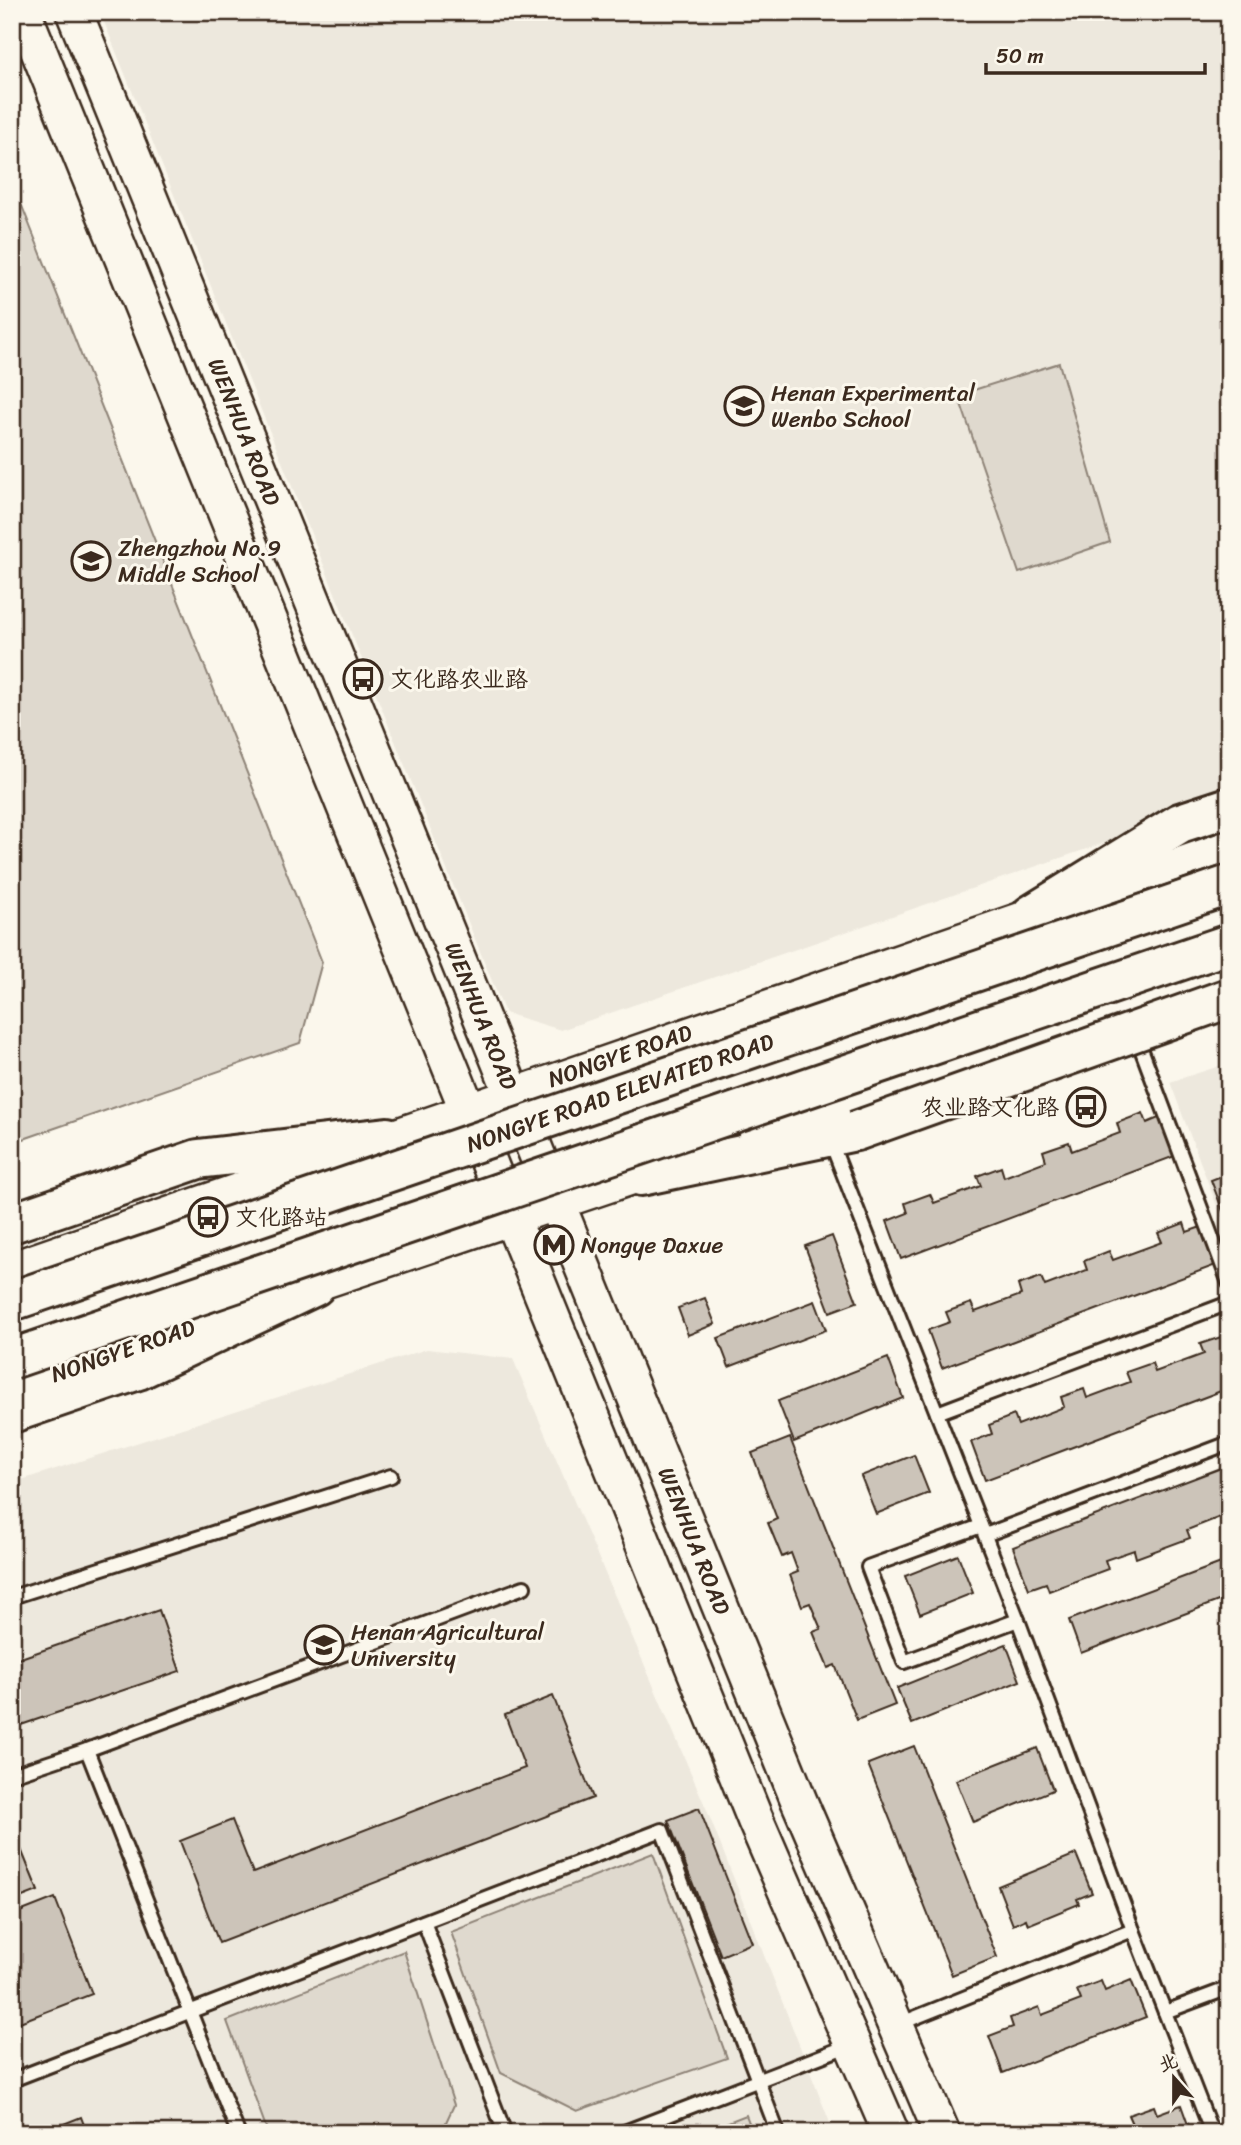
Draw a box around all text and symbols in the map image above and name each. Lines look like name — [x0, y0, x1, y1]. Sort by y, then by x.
scale bar — [986, 32, 1204, 76]
text: 50 m — [996, 37, 1044, 75]
street label: WENHUA ROAD — [196, 352, 292, 512]
place label: Henan Experimental Wenbo School — [771, 373, 975, 440]
school or university icon: Henan Experimental Wenbo School — [723, 385, 765, 427]
place label: Zhengzhou No.9 Middle School — [118, 528, 281, 595]
school or university icon: Zhengzhou No.9 Middle School — [70, 540, 112, 582]
bus stop icon: 文化路农业路 — [342, 658, 384, 700]
place label: 文化路农业路 — [390, 659, 528, 700]
street label: WENHUA ROAD — [433, 936, 529, 1096]
street label: NONGYE ROAD — [542, 1012, 698, 1100]
street label: NONGYE ROAD ELEVATED ROAD — [461, 1021, 780, 1165]
bus stop icon: 农业路文化路 — [1065, 1086, 1107, 1128]
place label: 农业路文化路 — [921, 1087, 1059, 1128]
bus stop icon: 文化路站 — [187, 1196, 229, 1238]
place label: 文化路站 — [235, 1197, 327, 1238]
metro station icon: Nongye Daxue — [533, 1224, 575, 1266]
place label: Nongye Daxue — [581, 1225, 724, 1266]
street label: NONGYE ROAD — [45, 1307, 201, 1395]
street label: WENHUA ROAD — [646, 1461, 742, 1621]
place label: Henan Agricultural University — [351, 1612, 545, 1679]
school or university icon: Henan Agricultural University — [303, 1624, 345, 1666]
north arrow — [1140, 2044, 1210, 2114]
text: 北 — [1153, 2044, 1183, 2081]

